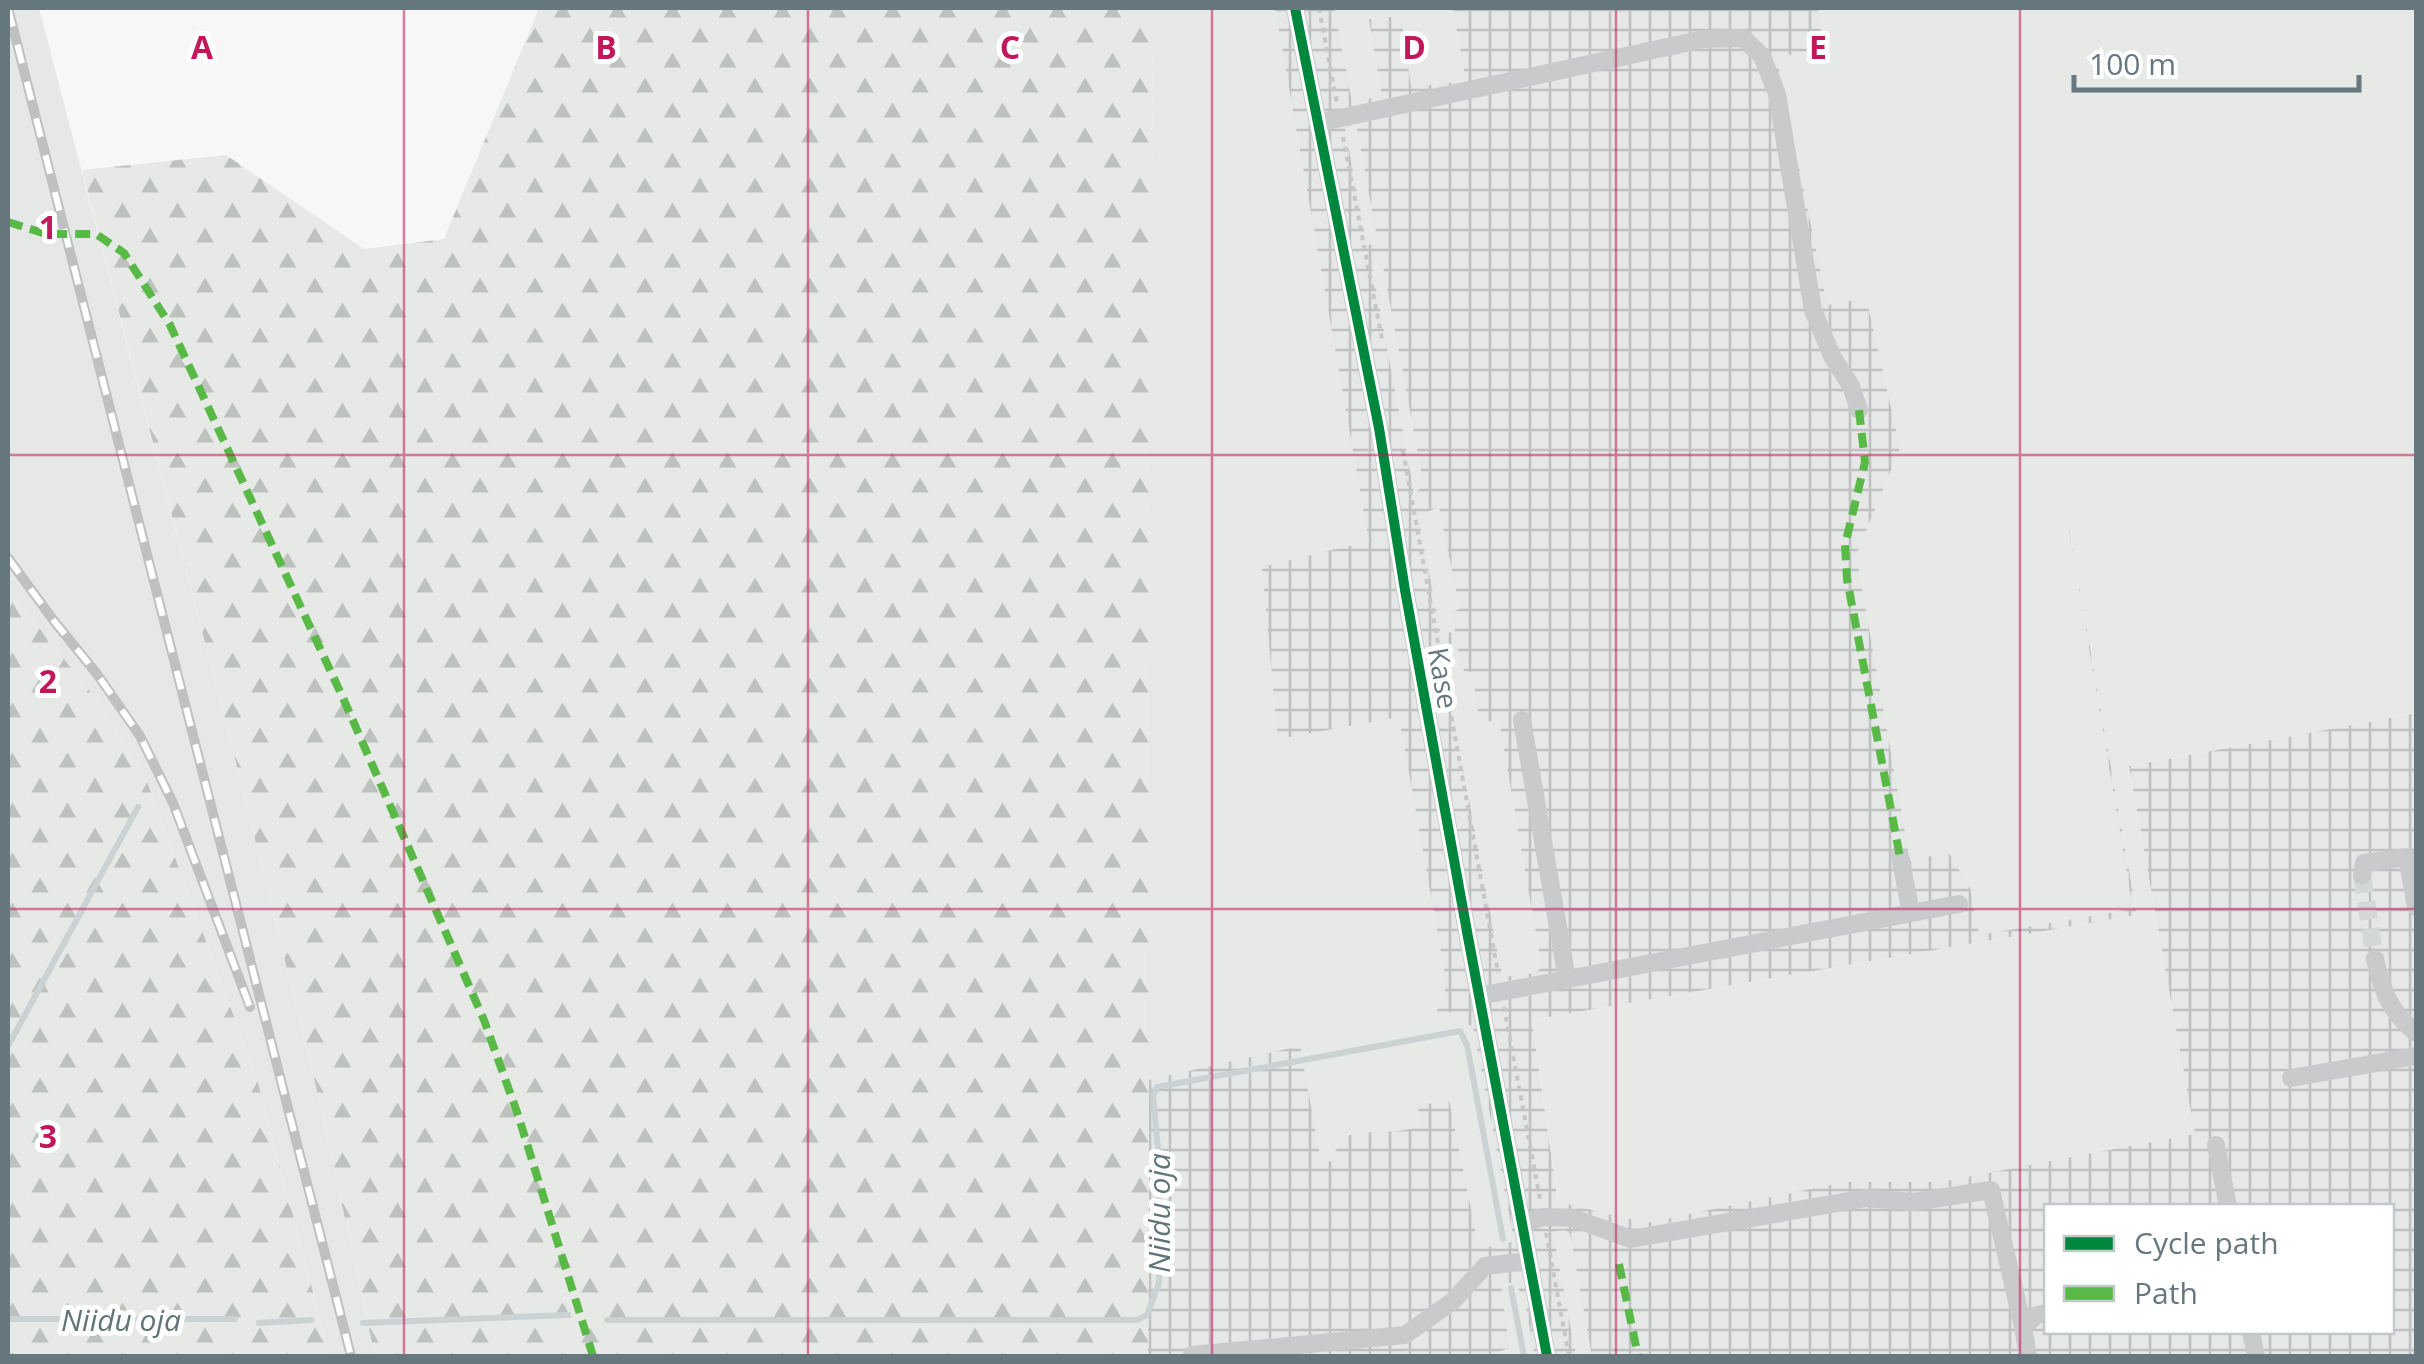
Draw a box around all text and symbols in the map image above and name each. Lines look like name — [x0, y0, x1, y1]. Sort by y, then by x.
text: A — [191, 25, 214, 68]
text: B — [595, 25, 617, 68]
text: C — [1000, 25, 1020, 68]
text: D — [1402, 25, 1426, 68]
text: E — [1809, 25, 1827, 68]
scale bar — [2074, 30, 2359, 92]
text: 100 m — [2089, 43, 2176, 84]
text: 1 — [39, 205, 57, 248]
street label: Kase — [1420, 644, 1468, 712]
text: 2 — [39, 659, 57, 702]
text: 3 — [39, 1114, 57, 1157]
water label: Niidu oja — [1138, 1153, 1179, 1273]
legend — [2044, 1204, 2394, 1334]
text: Cycle path — [2134, 1222, 2279, 1263]
text: Path — [2134, 1272, 2198, 1313]
water label: Niidu oja — [61, 1299, 181, 1340]

